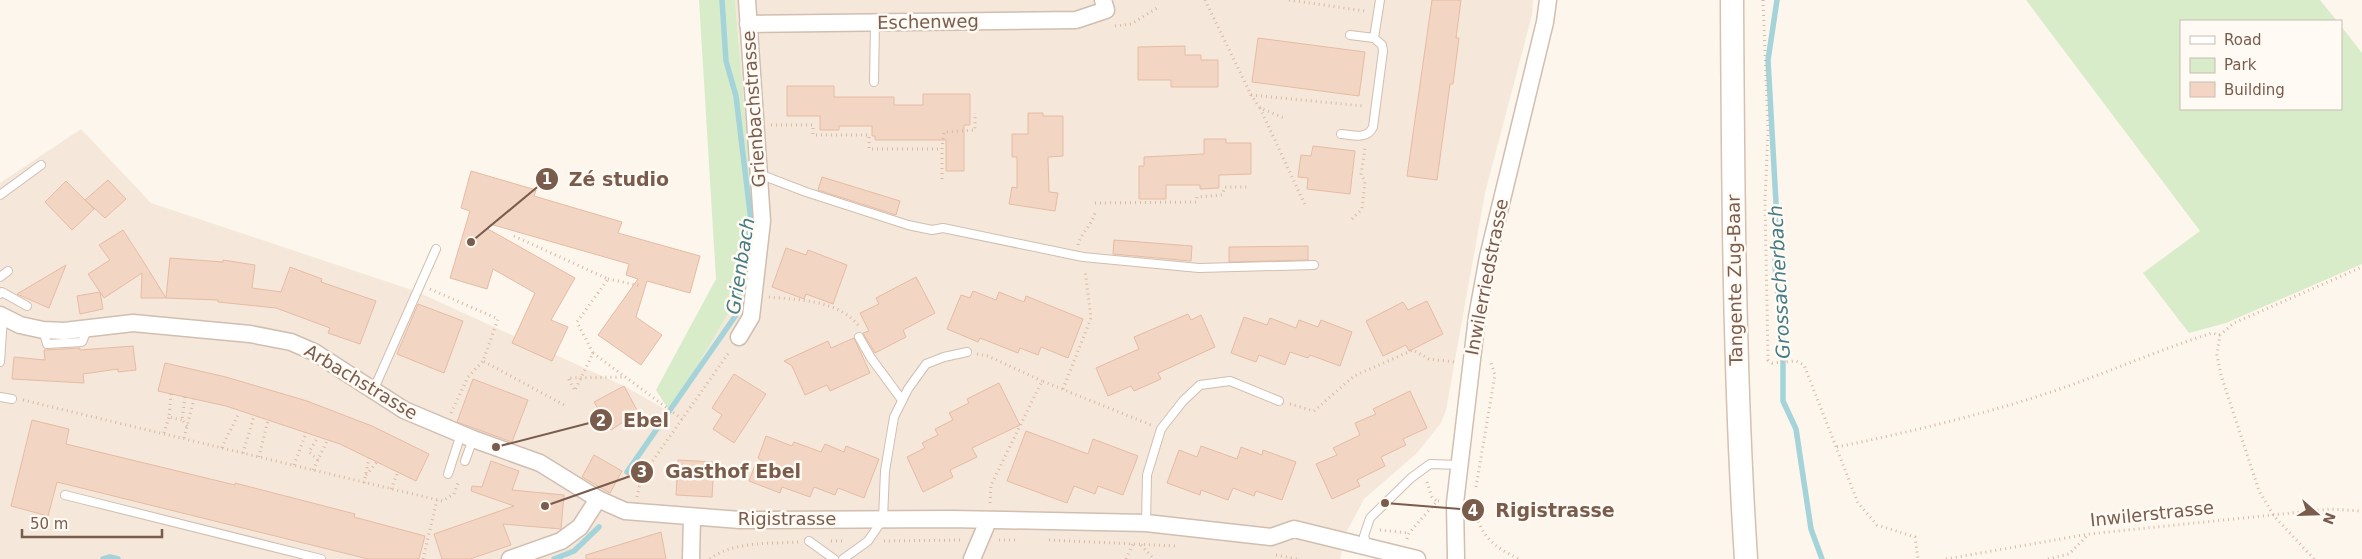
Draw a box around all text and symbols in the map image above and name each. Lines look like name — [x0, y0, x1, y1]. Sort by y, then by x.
street label: Eschenweg — [877, 10, 979, 33]
legend — [2180, 20, 2342, 110]
street label: Grienbachstrasse — [738, 30, 769, 188]
text: Road — [2224, 31, 2262, 49]
text: Park — [2224, 56, 2257, 74]
text: Building — [2224, 81, 2285, 99]
callout: Zé studio — [534, 162, 679, 196]
text: Zé studio — [569, 168, 669, 190]
text: 1 — [542, 170, 552, 188]
street label: Tangente Zug-Baar — [1722, 194, 1747, 367]
street label: Inwilerriedstrasse — [1461, 197, 1512, 357]
water label: Grossacherbach — [1764, 205, 1794, 359]
water label: Grienbach — [721, 216, 759, 316]
street label: Arbachstrasse — [301, 340, 422, 424]
callout: Ebel — [588, 403, 679, 437]
text: Ebel — [623, 409, 669, 431]
text: 2 — [596, 412, 606, 430]
callout: Gasthof Ebel — [629, 455, 811, 489]
text: Gasthof Ebel — [665, 460, 801, 482]
text: 3 — [637, 463, 647, 481]
north arrow — [2292, 489, 2342, 539]
callout: Rigistrasse — [1461, 493, 1625, 527]
street label: Inwilerstrasse — [2089, 497, 2215, 530]
text: Rigistrasse — [1495, 499, 1615, 521]
text: 4 — [1468, 502, 1478, 520]
scale bar — [22, 506, 162, 538]
street label: Rigistrasse — [738, 508, 836, 529]
text: N — [2320, 510, 2339, 527]
text: 50 m — [30, 515, 68, 533]

